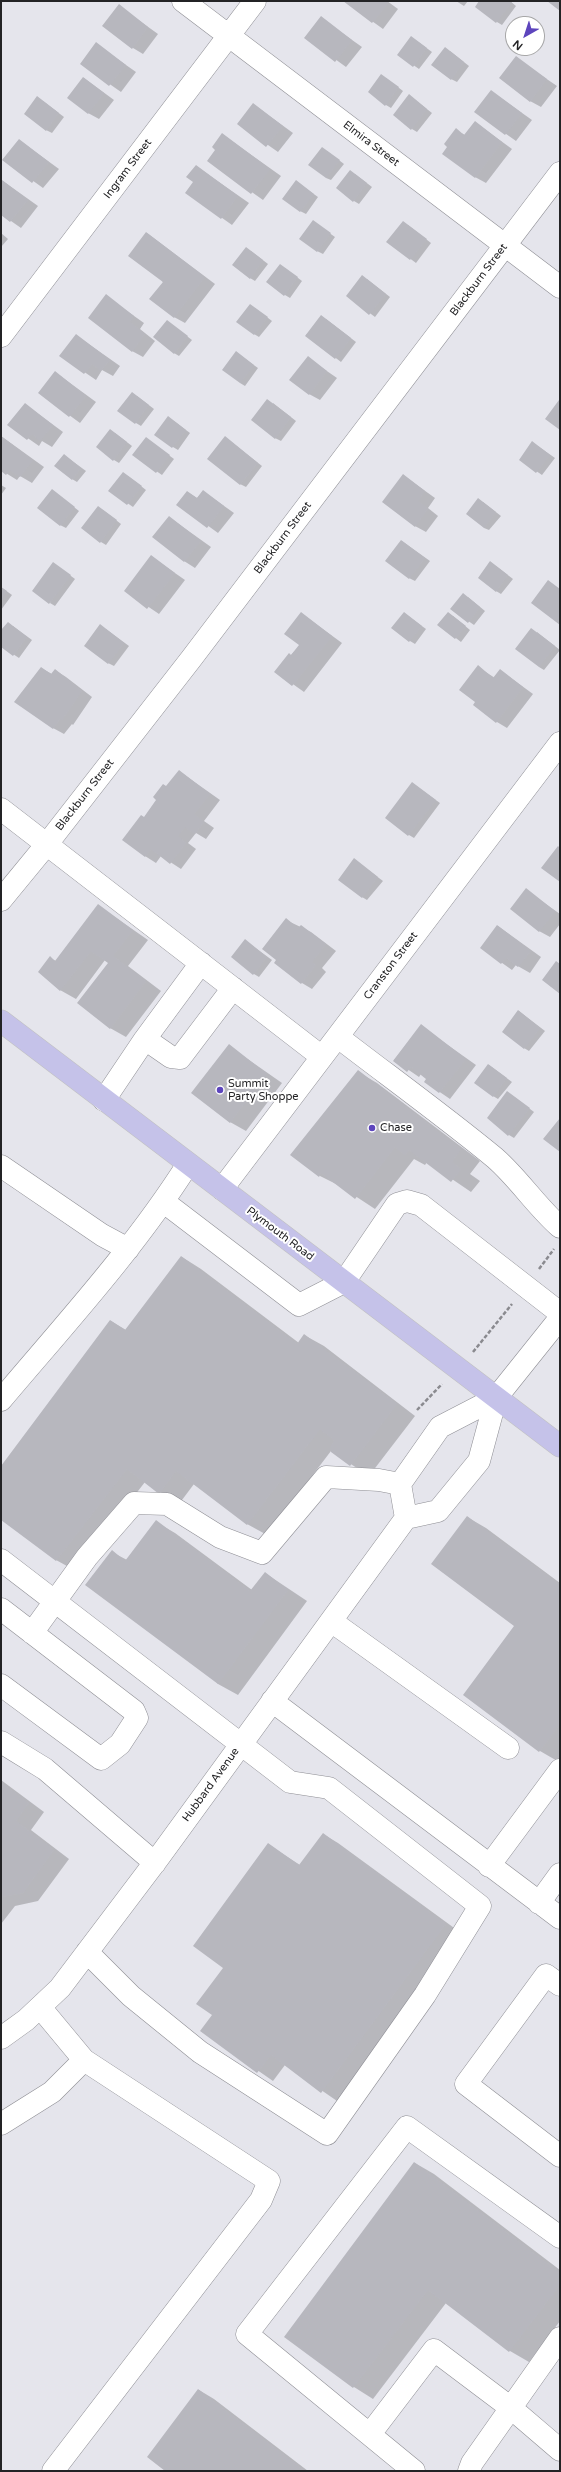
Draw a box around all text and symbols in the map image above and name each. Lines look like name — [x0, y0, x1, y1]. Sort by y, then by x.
north arrow — [505, 16, 545, 56]
text: N — [510, 37, 525, 53]
street label: Elmira Street — [340, 118, 402, 170]
street label: Ingram Street — [101, 136, 155, 202]
street label: Blackburn Street — [447, 241, 511, 319]
street label: Blackburn Street — [251, 499, 315, 577]
street label: Blackburn Street — [53, 757, 117, 833]
street label: Cranston Street — [361, 929, 421, 1003]
place label: Summit Party Shoppe — [228, 1077, 299, 1103]
marker: Summit Party Shoppe — [215, 1085, 225, 1095]
place label: Chase — [380, 1121, 412, 1135]
marker: Chase — [367, 1123, 377, 1133]
street label: Plymouth Road — [244, 1204, 316, 1264]
street label: Hubbard Avenue — [180, 1745, 242, 1825]

